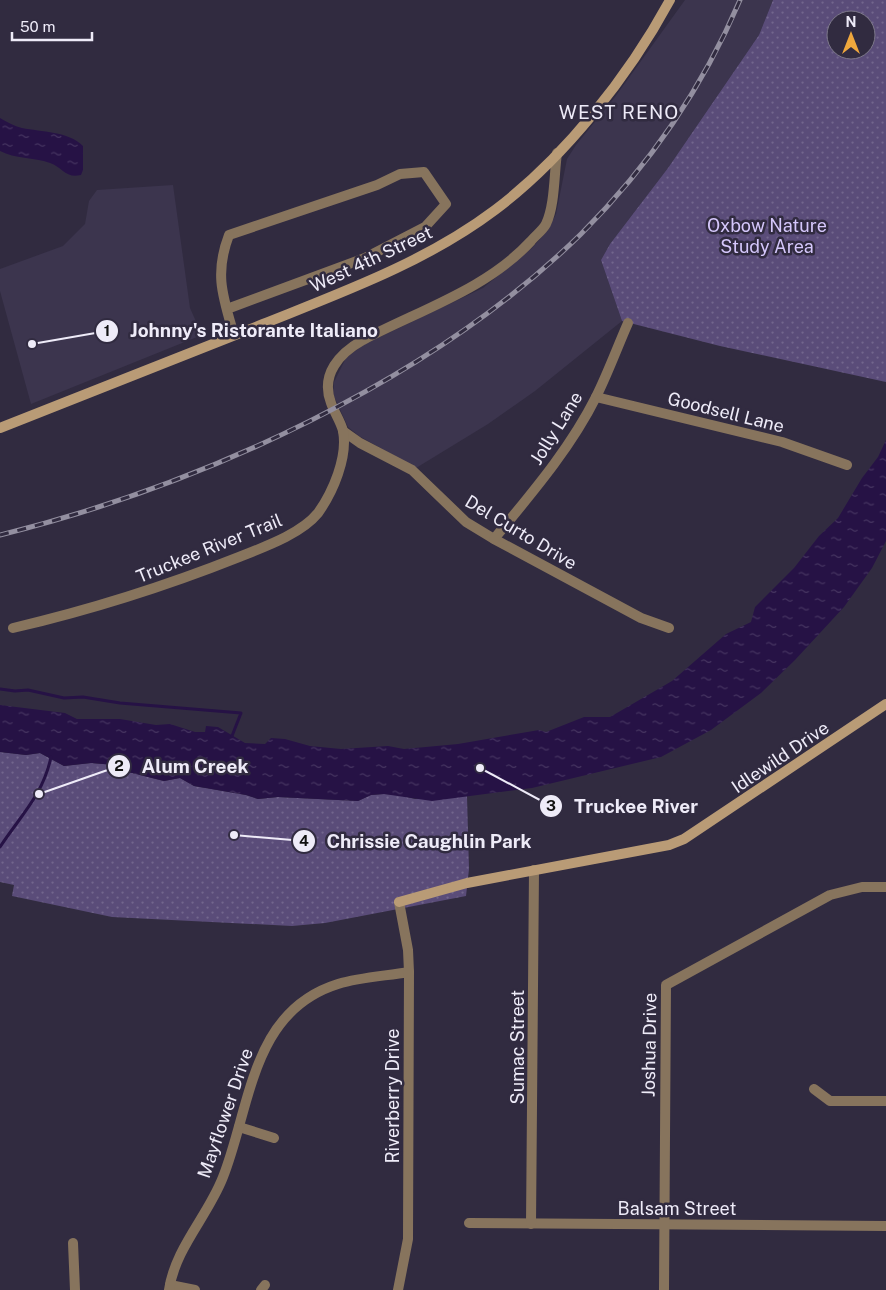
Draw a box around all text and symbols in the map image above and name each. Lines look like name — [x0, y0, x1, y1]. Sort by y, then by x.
scale bar — [12, 10, 92, 42]
north arrow — [826, 10, 876, 60]
text: N — [846, 14, 856, 30]
text: 50 m — [20, 18, 55, 35]
district label: WEST RENO — [559, 101, 679, 123]
park label: Oxbow Nature Study Area — [707, 215, 827, 257]
street label: West 4th Street — [307, 222, 435, 296]
callout: Johnny's Ristorante Italiano — [95, 314, 388, 348]
text: Johnny's Ristorante Italiano — [130, 319, 378, 341]
text: 1 — [104, 322, 110, 339]
street label: Goodsell Lane — [666, 387, 786, 437]
street label: Jolly Lane — [525, 388, 587, 468]
street label: Del Curto Drive — [461, 490, 581, 574]
street label: Truckee River Trail — [133, 509, 285, 587]
street label: Idlewild Drive — [727, 717, 833, 797]
callout: Alum Creek — [106, 749, 258, 783]
text: Alum Creek — [142, 755, 248, 777]
text: 2 — [114, 757, 124, 774]
callout: Truckee River — [538, 789, 708, 823]
text: Truckee River — [574, 795, 698, 817]
text: 3 — [546, 797, 556, 814]
callout: Chrissie Caughlin Park — [291, 824, 542, 858]
text: Chrissie Caughlin Park — [326, 830, 532, 852]
text: 4 — [299, 832, 309, 849]
street label: Sumac Street — [507, 990, 528, 1104]
street label: Joshua Drive — [638, 993, 660, 1097]
street label: Riverberry Drive — [382, 1029, 403, 1163]
street label: Mayflower Drive — [193, 1045, 257, 1181]
street label: Balsam Street — [618, 1198, 736, 1219]

